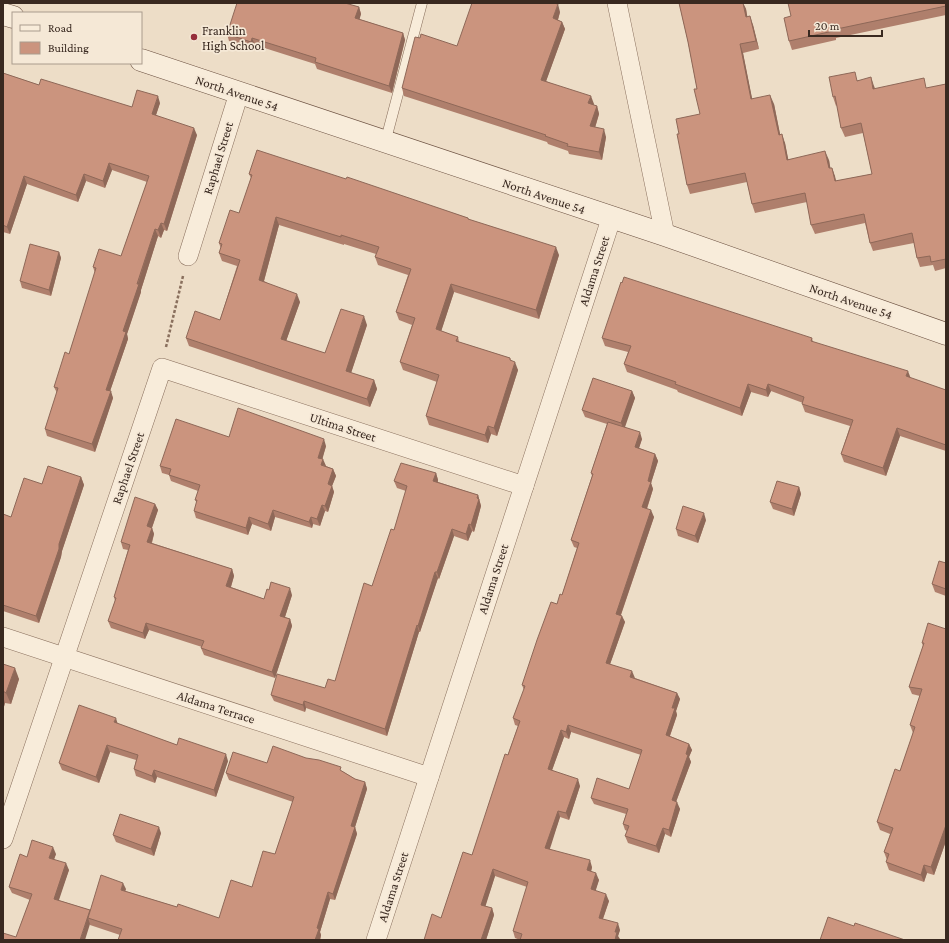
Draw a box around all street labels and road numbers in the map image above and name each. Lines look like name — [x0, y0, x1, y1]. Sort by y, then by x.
street label: North Avenue 54 — [194, 72, 281, 114]
street label: Raphael Street — [200, 119, 236, 196]
street label: North Avenue 54 — [501, 175, 588, 217]
street label: Aldama Street — [576, 233, 613, 308]
street label: North Avenue 54 — [808, 280, 895, 322]
street label: Ultima Street — [308, 409, 379, 445]
street label: Raphael Street — [109, 429, 148, 506]
street label: Aldama Street — [475, 541, 512, 616]
street label: Aldama Terrace — [175, 687, 257, 727]
street label: Aldama Street — [375, 849, 412, 924]

